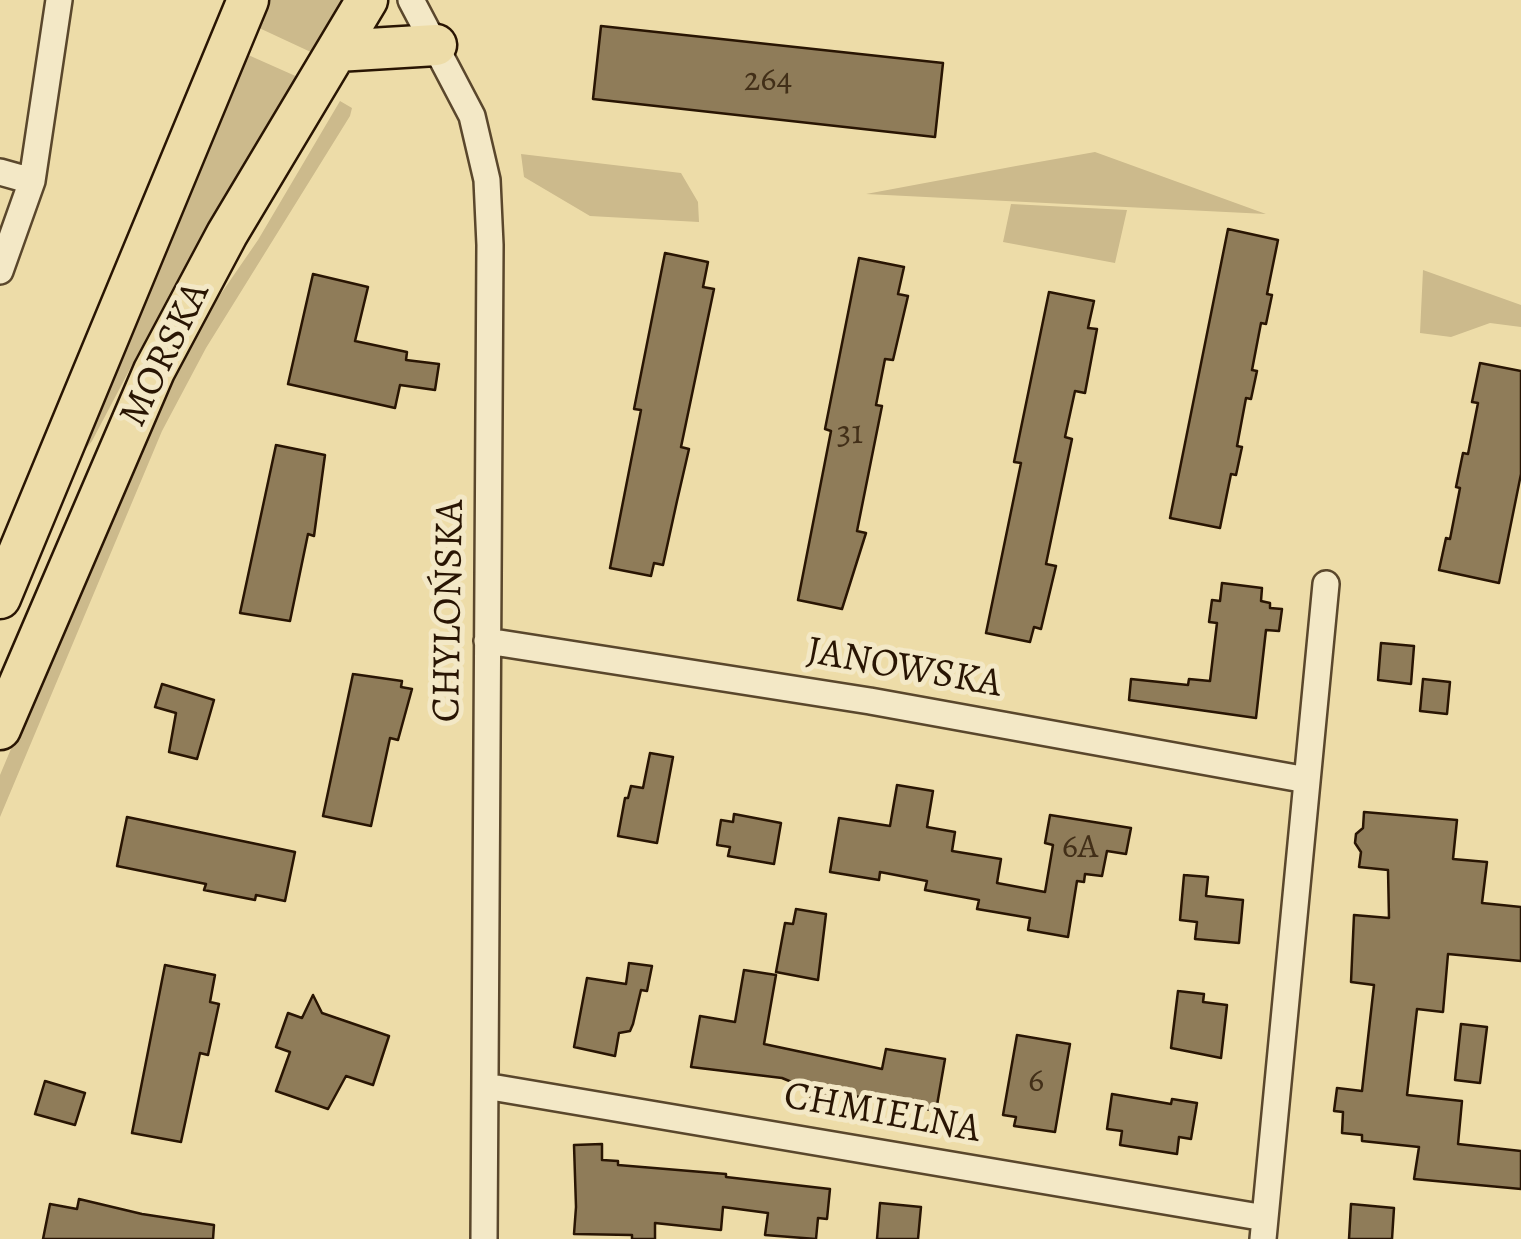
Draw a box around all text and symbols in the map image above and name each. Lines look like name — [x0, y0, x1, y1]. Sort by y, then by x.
house number: 264 — [744, 60, 792, 102]
street label: MORSKA — [111, 275, 221, 435]
house number: 31 — [837, 413, 863, 455]
street label: CHYLOŃSKA — [424, 499, 476, 723]
street label: JANOWSKA — [803, 628, 1005, 710]
house number: 6A — [1062, 827, 1098, 869]
house number: 6 — [1028, 1061, 1044, 1103]
street label: CHMIELNA — [780, 1073, 984, 1155]

